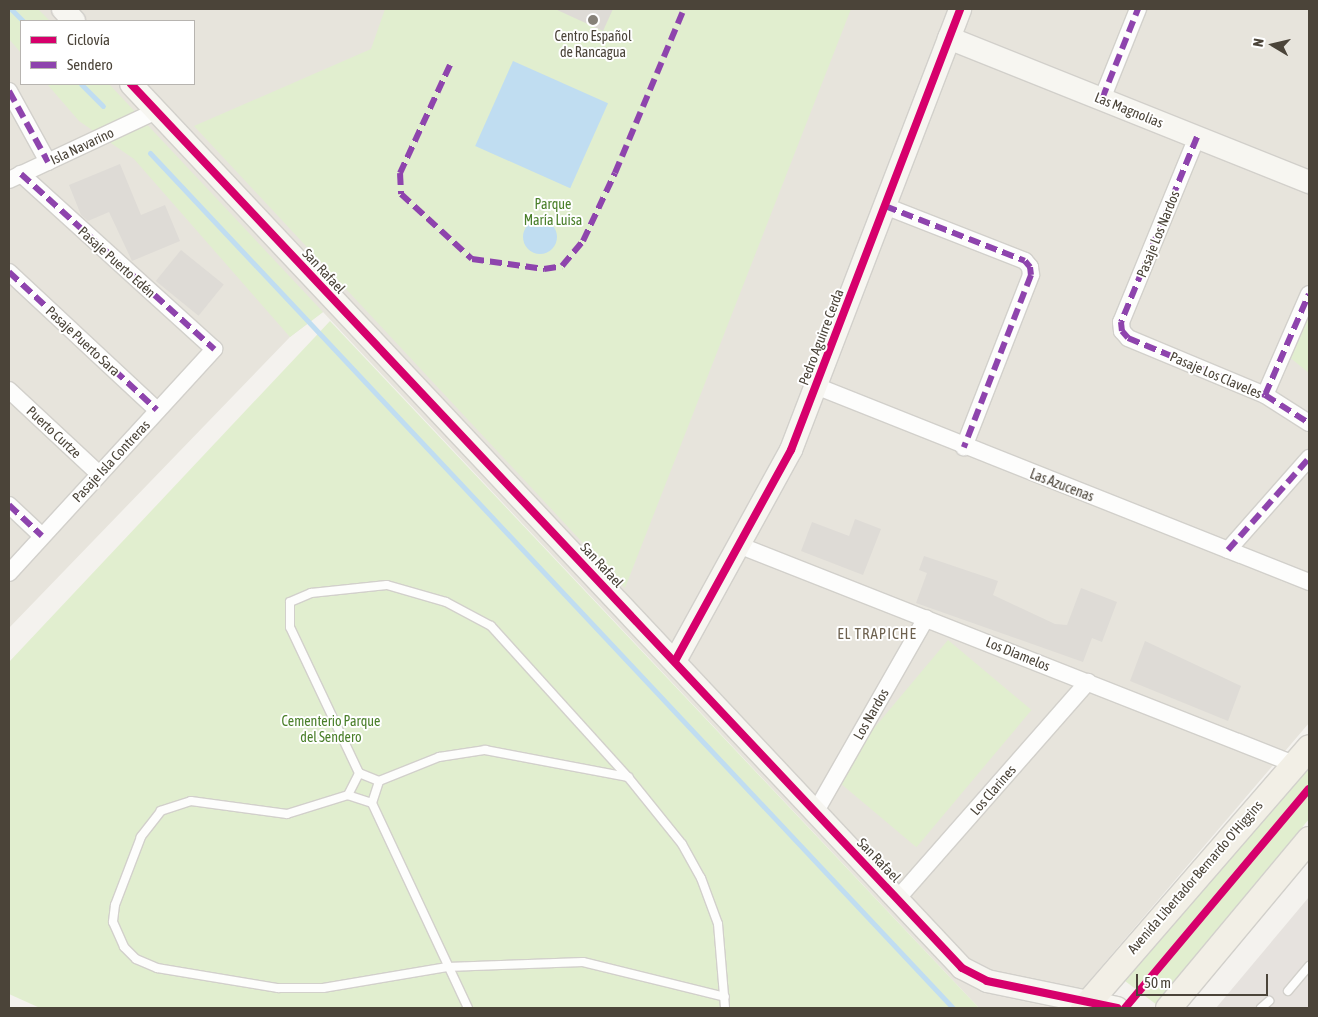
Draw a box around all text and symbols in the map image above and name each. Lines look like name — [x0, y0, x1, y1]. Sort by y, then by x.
marker: Centro Español de Rancagua — [587, 14, 599, 26]
legend — [20, 20, 195, 85]
north arrow — [1248, 20, 1298, 70]
place label: Centro Español de Rancagua — [554, 28, 632, 60]
text: Ciclovía — [67, 31, 110, 48]
text: N — [1250, 37, 1267, 48]
text: Sendero — [67, 56, 113, 73]
street label: Las Magnolias — [1092, 89, 1166, 131]
street label: Isla Navarino — [48, 124, 116, 168]
street label: Pasaje Los Nardos — [1133, 188, 1183, 280]
park label: Parque María Luisa — [524, 196, 582, 228]
street label: Pasaje Puerto Edén — [75, 223, 159, 301]
street label: San Rafael — [299, 245, 349, 297]
street label: Pedro Aguirre Cerda — [795, 287, 847, 387]
street label: Pasaje Puerto Sara — [42, 302, 124, 380]
street label: Pasaje Los Claveles — [1167, 348, 1265, 402]
street label: Puerto Curtze — [23, 402, 85, 462]
street label: Pasaje Isla Contreras — [69, 416, 153, 506]
street label: Las Azucenas — [1028, 465, 1096, 505]
street label: San Rafael — [577, 539, 627, 591]
district label: EL TRAPICHE — [836, 625, 918, 643]
street label: Los Diamelos — [983, 633, 1053, 675]
street label: Los Nardos — [850, 686, 892, 742]
park label: Cementerio Parque del Sendero — [282, 713, 380, 746]
street label: Los Clarines — [967, 762, 1019, 818]
street label: Avenida Libertador Bernardo O'Higgins — [1124, 797, 1266, 957]
street label: San Rafael — [854, 834, 904, 886]
scale bar — [1138, 964, 1270, 996]
text: 50 m — [1144, 974, 1171, 991]

